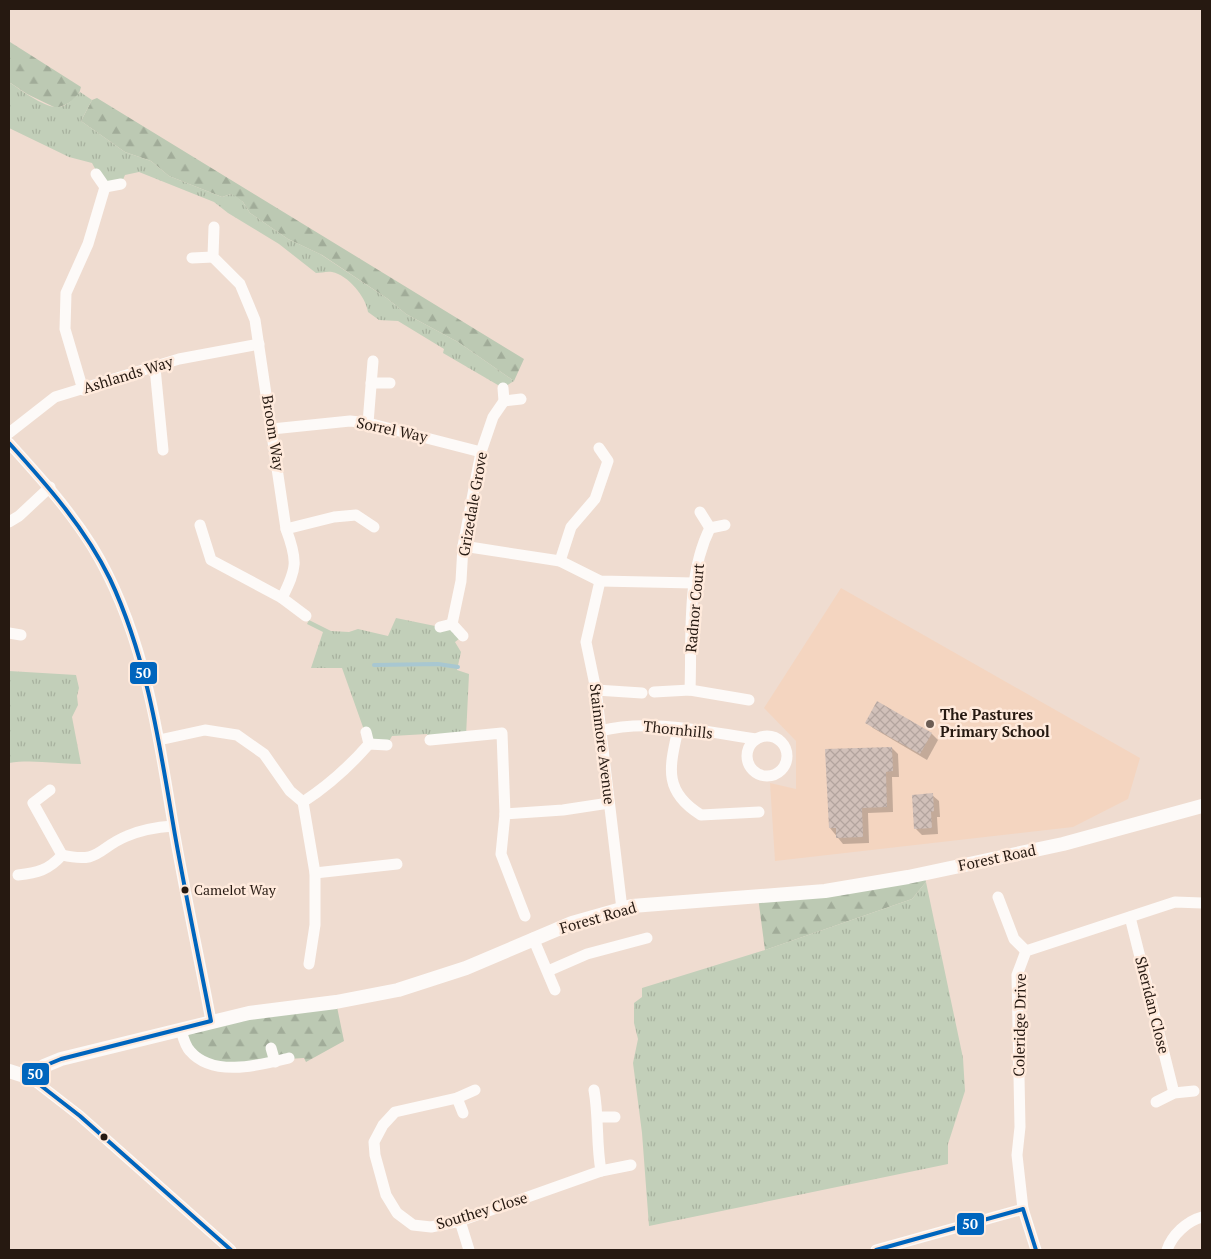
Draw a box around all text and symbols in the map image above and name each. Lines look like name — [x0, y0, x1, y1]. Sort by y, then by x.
street label: Ashlands Way — [80, 351, 176, 397]
street label: Broom Way — [258, 394, 290, 473]
street label: Sorrel Way — [355, 412, 430, 446]
street label: Grizedale Grove — [453, 450, 491, 558]
street label: Radnor Court — [680, 562, 708, 653]
line badge: 50 — [129, 661, 158, 685]
text: 50 — [135, 663, 151, 682]
street label: Stainmore Avenue — [586, 682, 620, 805]
place label: The Pastures Primary School — [940, 704, 1050, 741]
street label: Thornhills — [642, 715, 714, 743]
marker: The Pastures Primary School — [924, 718, 936, 730]
street label: Forest Road — [956, 839, 1037, 875]
place label: Camelot Way — [194, 880, 277, 899]
marker: Camelot Way — [180, 885, 190, 895]
street label: Forest Road — [557, 897, 638, 938]
street label: Sheridan Close — [1131, 954, 1175, 1056]
street label: Coleridge Drive — [1008, 973, 1030, 1077]
line badge: 50 — [21, 1062, 50, 1086]
text: 50 — [27, 1064, 43, 1083]
unlabelled marker — [99, 1132, 109, 1142]
street label: Southey Close — [434, 1187, 530, 1233]
line badge: 50 — [956, 1212, 985, 1236]
text: 50 — [962, 1214, 978, 1233]

